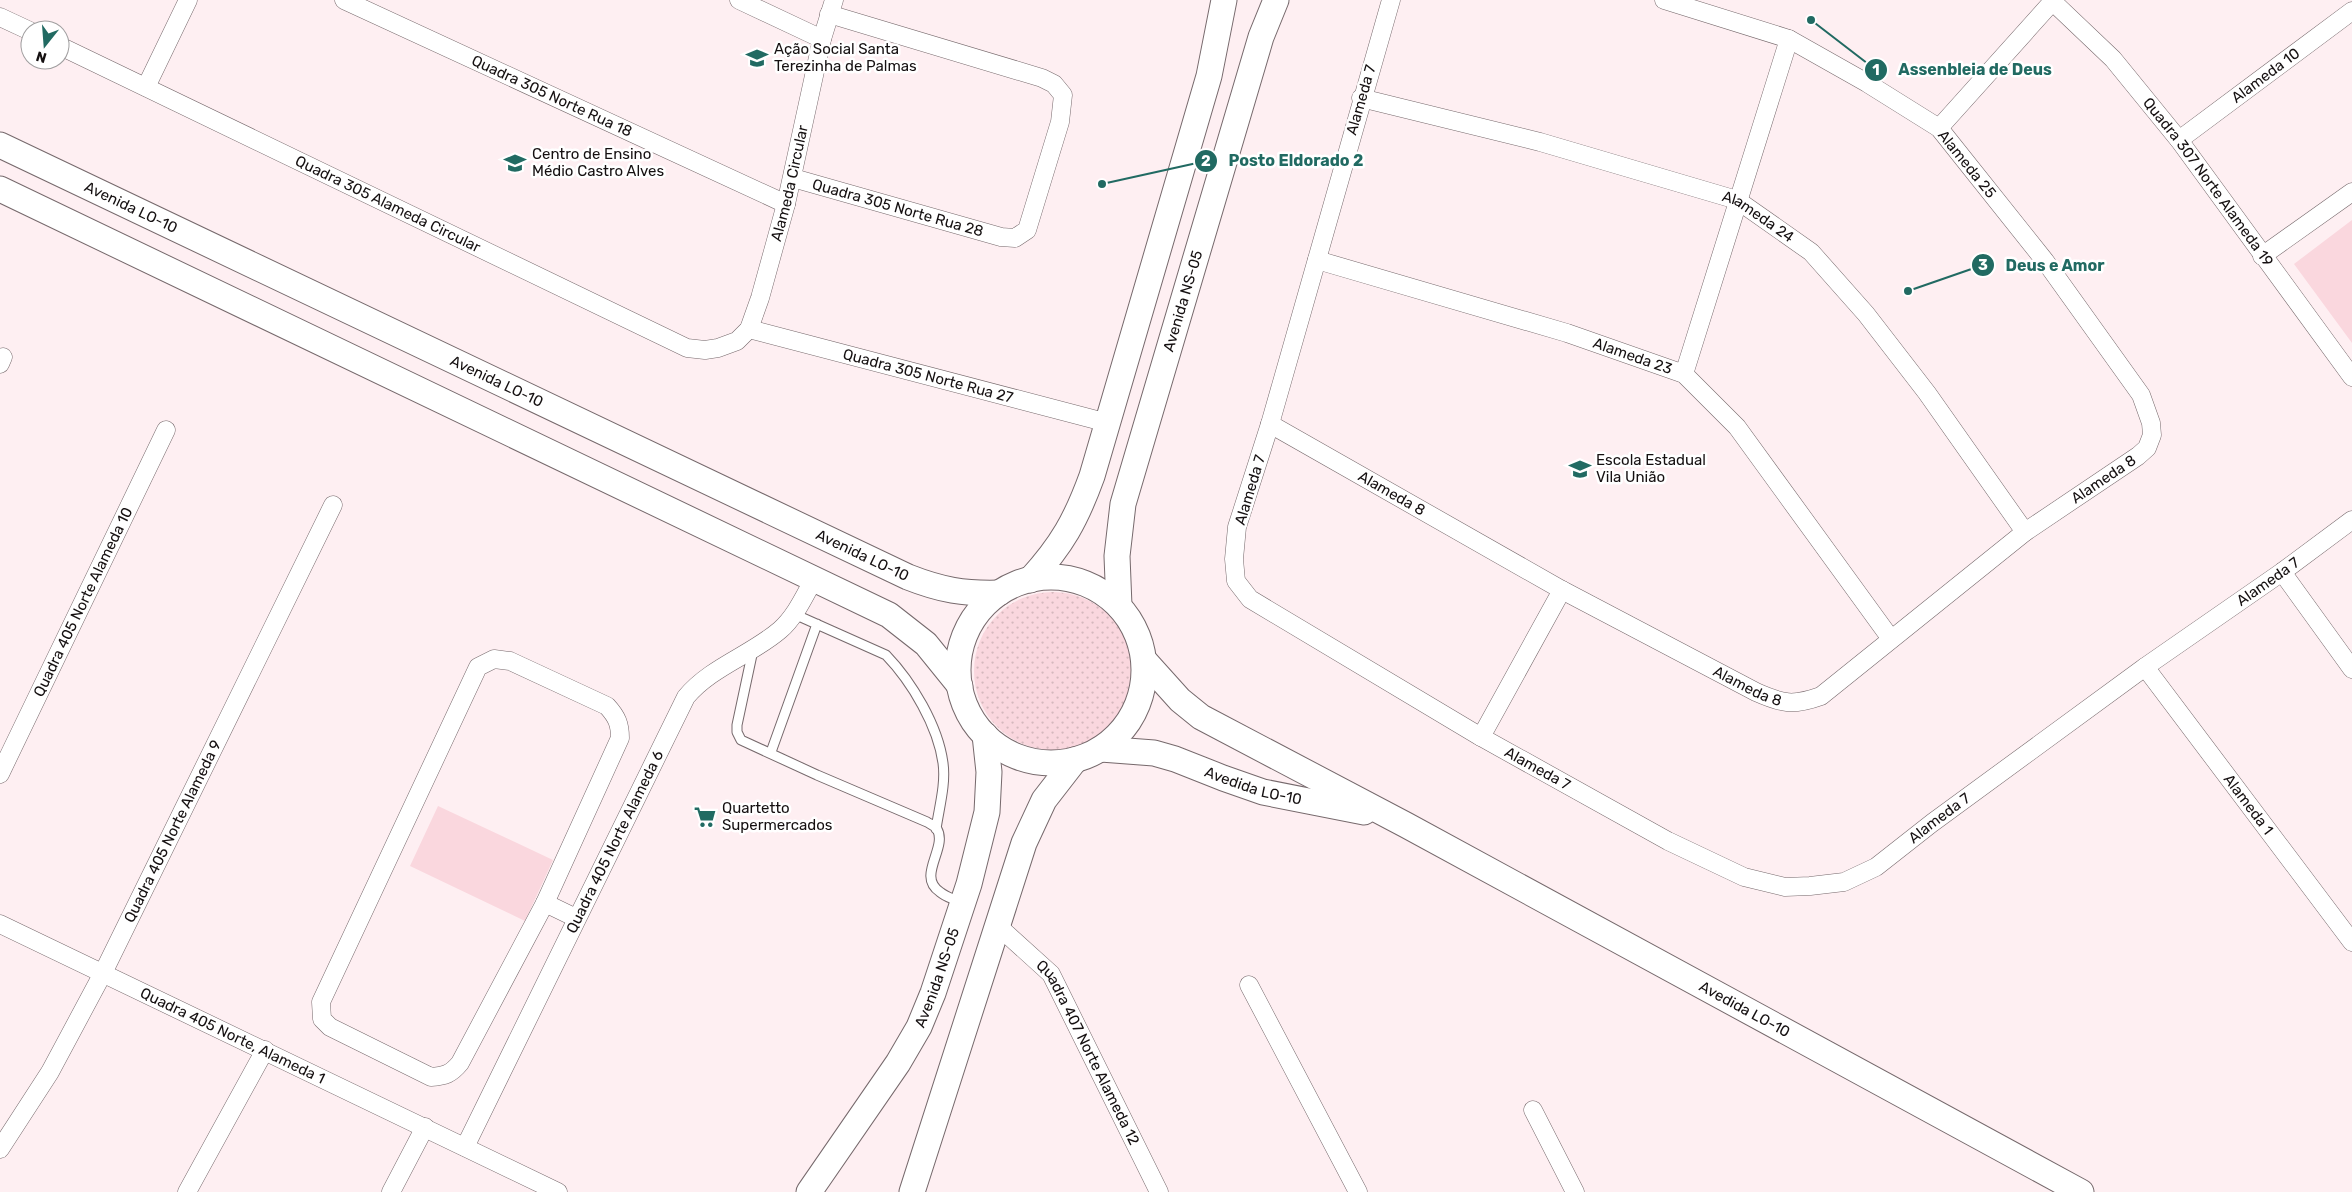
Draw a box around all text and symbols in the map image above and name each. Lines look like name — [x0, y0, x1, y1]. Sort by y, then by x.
north arrow — [20, 20, 70, 70]
place label: Ação Social Santa Terezinha de Palmas — [774, 40, 917, 75]
street label: Alameda 10 — [2228, 44, 2303, 107]
school or university icon: Ação Social Santa Terezinha de Palmas — [744, 45, 770, 71]
text: N — [34, 47, 49, 67]
street label: Quadra 305 Norte Rua 18 — [469, 51, 635, 141]
callout: Assenbleia de Deus — [1863, 54, 2062, 85]
text: Assenbleia de Deus — [1898, 60, 2052, 79]
text: 1 — [1872, 61, 1880, 79]
street label: Alameda 7 — [1342, 62, 1380, 137]
street label: Quadra 307 Norte Alameda 19 — [2139, 94, 2277, 270]
street label: Alameda Circular — [767, 123, 812, 243]
street label: Alameda 25 — [1934, 126, 2000, 202]
place label: Centro de Ensino Médio Castro Alves — [532, 145, 664, 180]
callout: Posto Eldorado 2 — [1194, 145, 1374, 176]
school or university icon: Centro de Ensino Médio Castro Alves — [502, 150, 528, 176]
text: Posto Eldorado 2 — [1229, 151, 1363, 170]
street label: Quadra 305 Alameda Circular — [292, 152, 484, 256]
text: 2 — [1201, 152, 1211, 170]
street label: Quadra 305 Norte Rua 28 — [810, 175, 985, 241]
street label: Avenida LO-10 — [82, 178, 180, 237]
street label: Alameda 24 — [1720, 187, 1798, 246]
street label: Avenida NS-05 — [1159, 248, 1207, 354]
callout: Deus e Amor — [1970, 249, 2115, 280]
text: 3 — [1978, 256, 1988, 274]
text: Deus e Amor — [2005, 256, 2105, 275]
street label: Alameda 23 — [1591, 334, 1675, 378]
street label: Quadra 305 Norte Rua 27 — [841, 345, 1015, 407]
street label: Avenida LO-10 — [447, 352, 546, 411]
place label: Escola Estadual Vila União — [1596, 451, 1706, 486]
street label: Alameda 8 — [2068, 451, 2139, 507]
street label: Alameda 7 — [1231, 453, 1269, 527]
school or university icon: Escola Estadual Vila União — [1567, 456, 1593, 482]
street label: Alameda 8 — [1355, 467, 1428, 519]
street label: Quadra 405 Norte Alameda 10 — [30, 504, 136, 700]
street label: Avenida LO-10 — [813, 526, 912, 585]
street label: Alameda 7 — [2233, 553, 2303, 610]
street label: Alameda 8 — [1710, 662, 1784, 710]
street label: Quadra 405 Norte Alameda 9 — [120, 737, 225, 926]
street label: Alameda 7 — [1502, 743, 1574, 794]
street label: Quadra 405 Norte Alameda 6 — [562, 747, 667, 936]
street label: Avedida LO-10 — [1202, 763, 1303, 808]
street label: Alameda 1 — [2220, 771, 2277, 838]
street label: Alameda 7 — [1905, 789, 1974, 847]
place label: Quartetto Supermercados — [722, 799, 833, 834]
supermarket icon: Quartetto Supermercados — [692, 804, 718, 830]
street label: Avenida NS-05 — [911, 925, 963, 1030]
street label: Quadra 407 Norte Alameda 12 — [1033, 956, 1143, 1148]
street label: Avedida LO-10 — [1696, 977, 1793, 1041]
street label: Quadra 405 Norte, Alameda 1 — [137, 984, 328, 1088]

